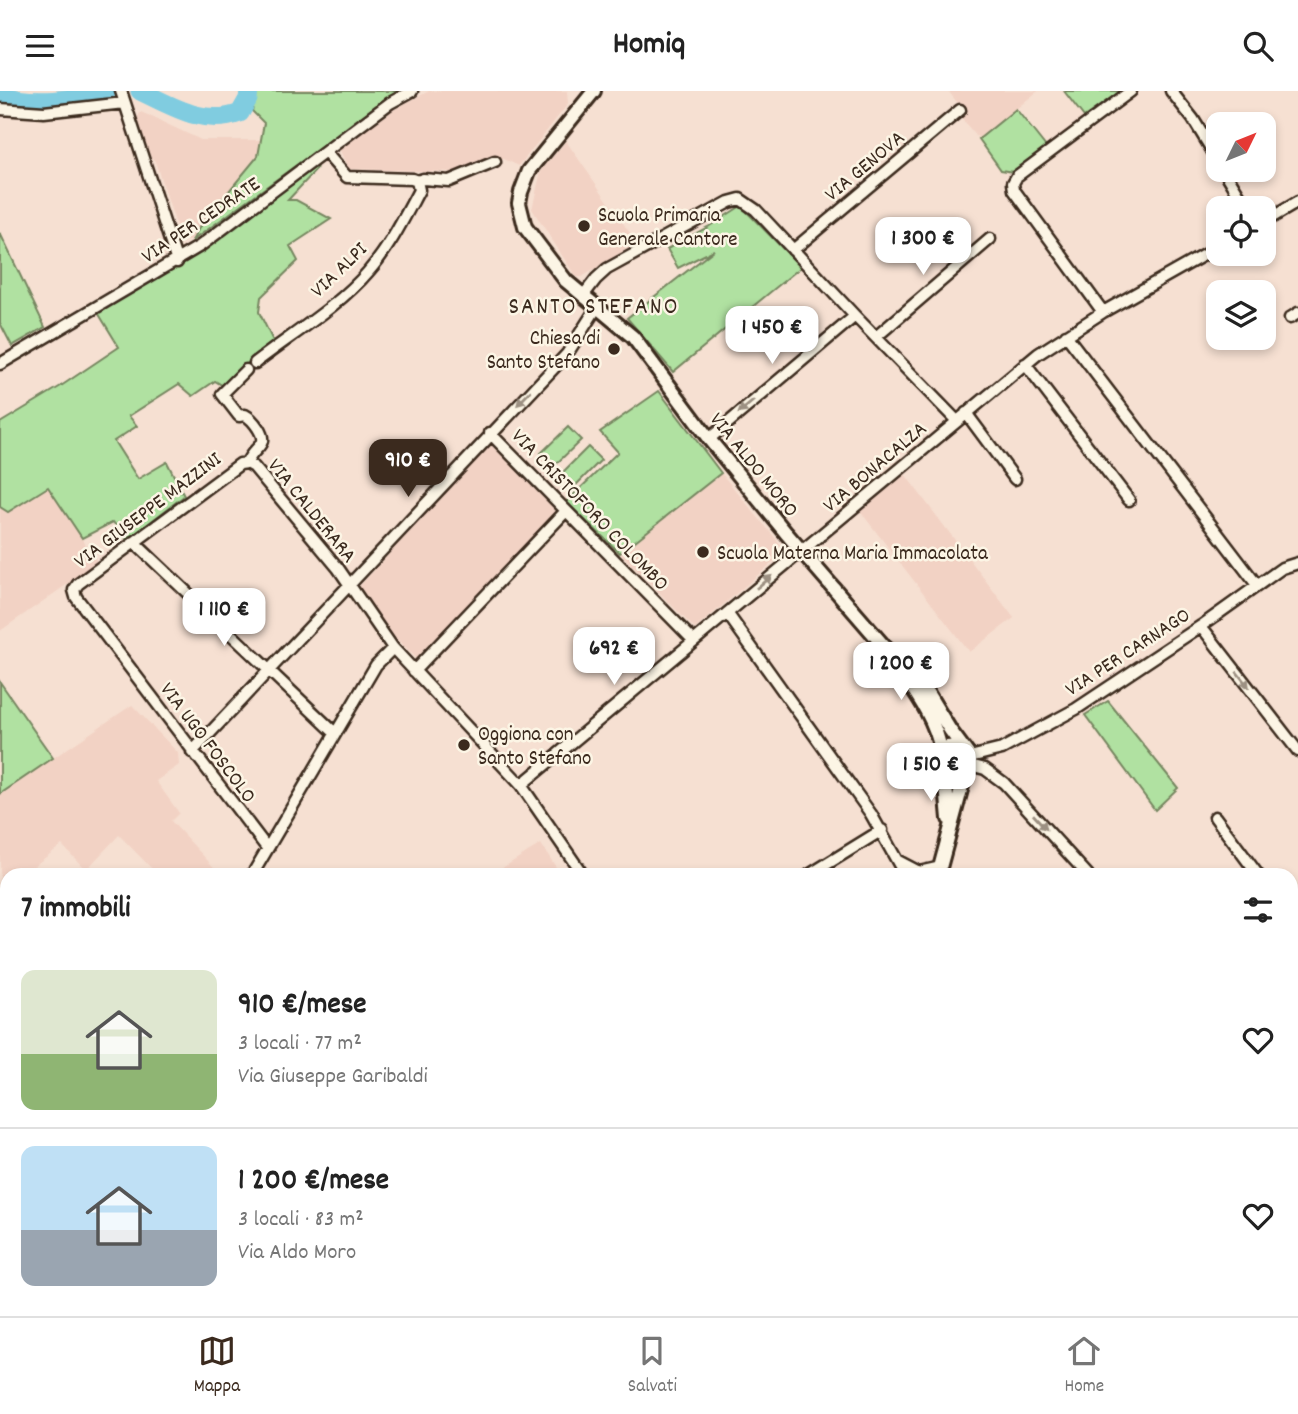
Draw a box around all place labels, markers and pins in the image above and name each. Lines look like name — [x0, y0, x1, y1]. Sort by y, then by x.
place label: Scuola Primaria Generale Cantore — [598, 202, 738, 256]
marker: Scuola Primaria Generale Cantore — [576, 218, 592, 234]
pin: 1 300 € — [858, 218, 988, 277]
pin: 1 450 € — [707, 307, 837, 366]
place label: Chiesa di Santo Stefano — [487, 325, 600, 379]
marker: Chiesa di Santo Stefano — [606, 341, 622, 357]
pin: 910 € — [359, 439, 457, 499]
place label: Scuola Materna Maria Immacolata — [717, 540, 989, 570]
marker: Scuola Materna Maria Immacolata — [695, 544, 711, 560]
pin: 1 110 € — [159, 589, 289, 648]
pin: 692 € — [565, 627, 663, 687]
pin: 1 200 € — [836, 643, 966, 702]
place label: Oggiona con Santo Stefano — [478, 721, 591, 775]
marker: Oggiona con Santo Stefano — [456, 737, 472, 753]
pin: 1 510 € — [866, 743, 996, 803]

